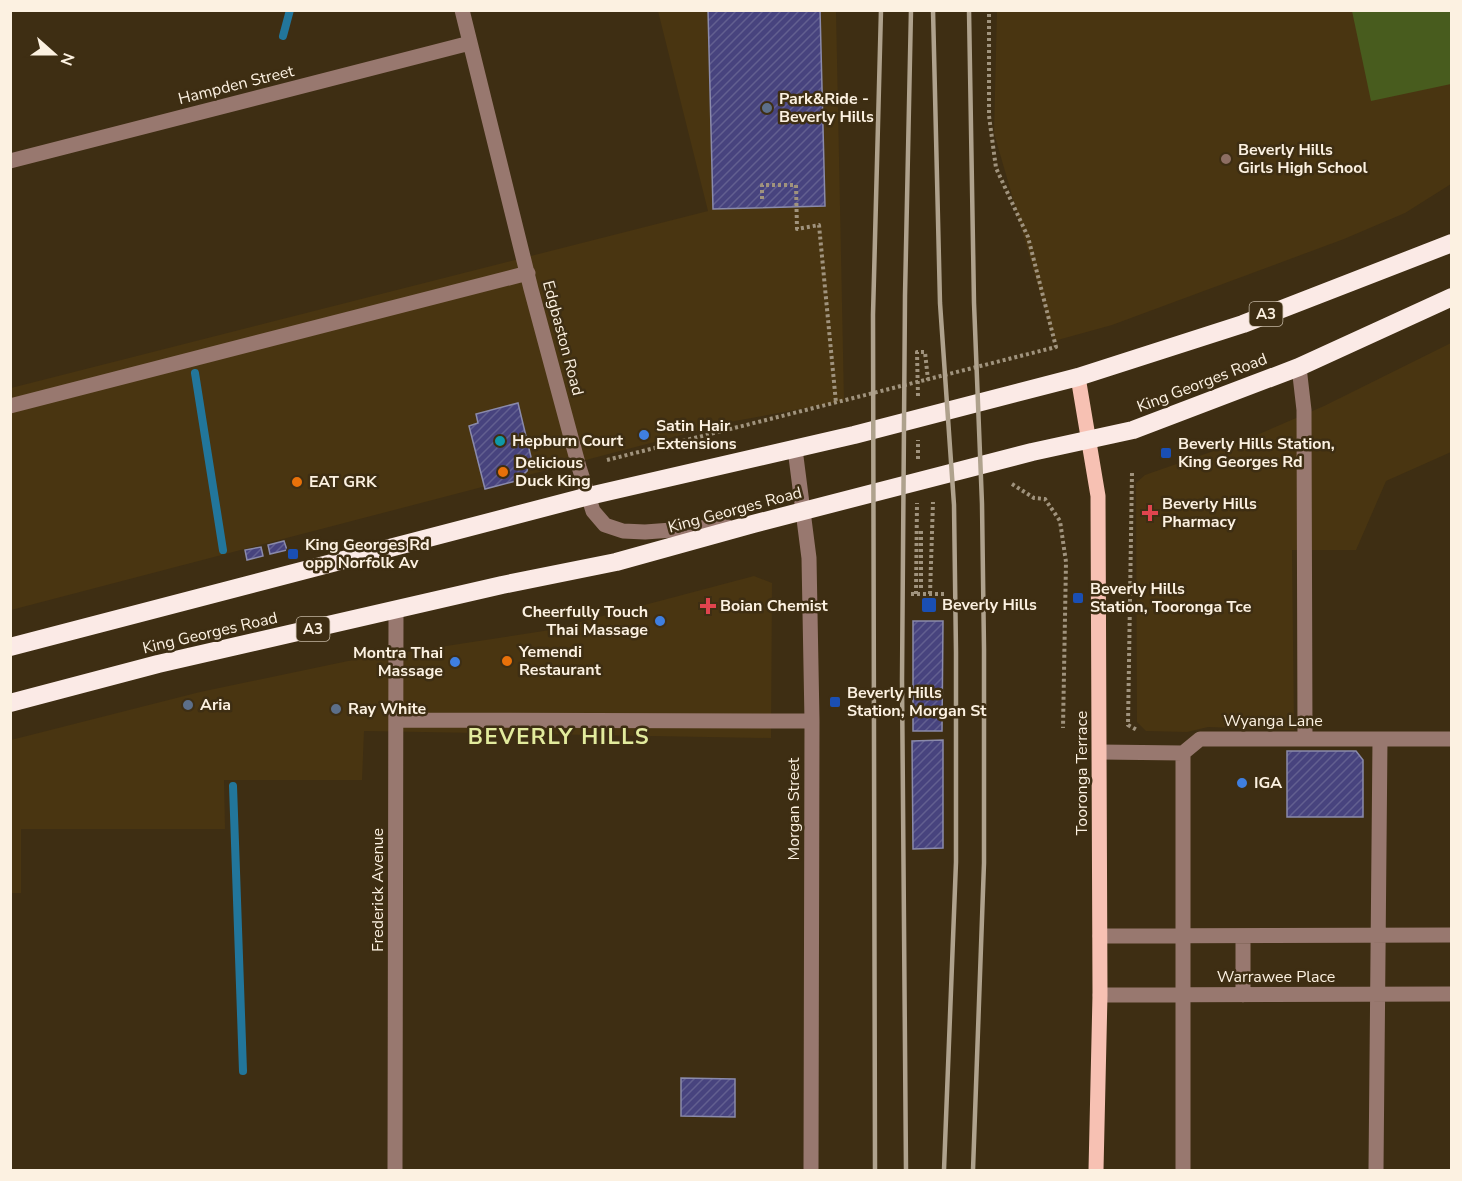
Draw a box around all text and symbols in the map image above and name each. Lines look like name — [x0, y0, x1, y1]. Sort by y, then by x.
north arrow — [24, 24, 84, 84]
text: N — [55, 49, 79, 69]
street label: Hampden Street — [176, 60, 296, 110]
place label: Park&Ride - Beverly Hills — [779, 88, 874, 128]
marker: Park&Ride - Beverly Hills — [760, 101, 774, 115]
place label: Beverly Hills Girls High School — [1238, 139, 1368, 179]
marker: Beverly Hills Girls High School — [1219, 152, 1233, 166]
street label: Edgbaston Road — [537, 278, 589, 398]
road number: A3 — [1250, 302, 1282, 326]
street label: King Georges Road — [1134, 348, 1270, 418]
place label: Satin Hair Extensions — [656, 415, 737, 455]
marker: Satin Hair Extensions — [637, 428, 651, 442]
place label: Hepburn Court — [512, 430, 624, 452]
place label: Beverly Hills Station, King Georges Rd — [1178, 433, 1335, 473]
marker: Hepburn Court — [493, 434, 507, 448]
marker: Beverly Hills Station, King Georges Rd — [1159, 446, 1173, 460]
place label: Delicious Duck King — [515, 452, 591, 492]
marker: Delicious Duck King — [496, 465, 510, 479]
place label: EAT GRK — [309, 471, 378, 493]
marker: EAT GRK — [290, 475, 304, 489]
street label: King Georges Road — [666, 482, 804, 538]
place label: Beverly Hills Pharmacy — [1162, 493, 1257, 533]
marker: Beverly Hills Pharmacy — [1143, 506, 1157, 520]
place label: King Georges Rd opp Norfolk Av — [305, 534, 430, 574]
marker: King Georges Rd opp Norfolk Av — [286, 547, 300, 561]
place label: Beverly Hills Station, Tooronga Tce — [1090, 578, 1252, 618]
marker: Beverly Hills Station, Tooronga Tce — [1071, 591, 1085, 605]
place label: Beverly Hills — [942, 594, 1037, 616]
place label: Boian Chemist — [720, 595, 828, 617]
marker: Beverly Hills — [920, 596, 938, 614]
marker: Boian Chemist — [701, 599, 715, 613]
place label: Cheerfully Touch Thai Massage — [522, 601, 648, 641]
street label: King Georges Road — [140, 607, 280, 659]
marker: Cheerfully Touch Thai Massage — [653, 614, 667, 628]
road number: A3 — [296, 617, 330, 641]
place label: Yemendi Restaurant — [518, 641, 602, 681]
place label: Montra Thai Massage — [353, 642, 443, 682]
marker: Yemendi Restaurant — [500, 654, 514, 668]
marker: Montra Thai Massage — [448, 655, 462, 669]
place label: Beverly Hills Station, Morgan St — [847, 682, 987, 722]
place label: Aria — [200, 694, 231, 716]
marker: Beverly Hills Station, Morgan St — [828, 695, 842, 709]
marker: Aria — [181, 698, 195, 712]
place label: Ray White — [348, 698, 427, 720]
marker: Ray White — [329, 702, 343, 716]
street label: Wyanga Lane — [1223, 710, 1323, 732]
street label: Tooronga Terrace — [1071, 711, 1093, 835]
district label: BEVERLY HILLS — [468, 722, 650, 752]
street label: Morgan Street — [783, 757, 805, 860]
place label: IGA — [1254, 772, 1282, 794]
marker: IGA — [1235, 776, 1249, 790]
street label: Frederick Avenue — [367, 828, 389, 952]
street label: Warrawee Place — [1217, 966, 1335, 988]

